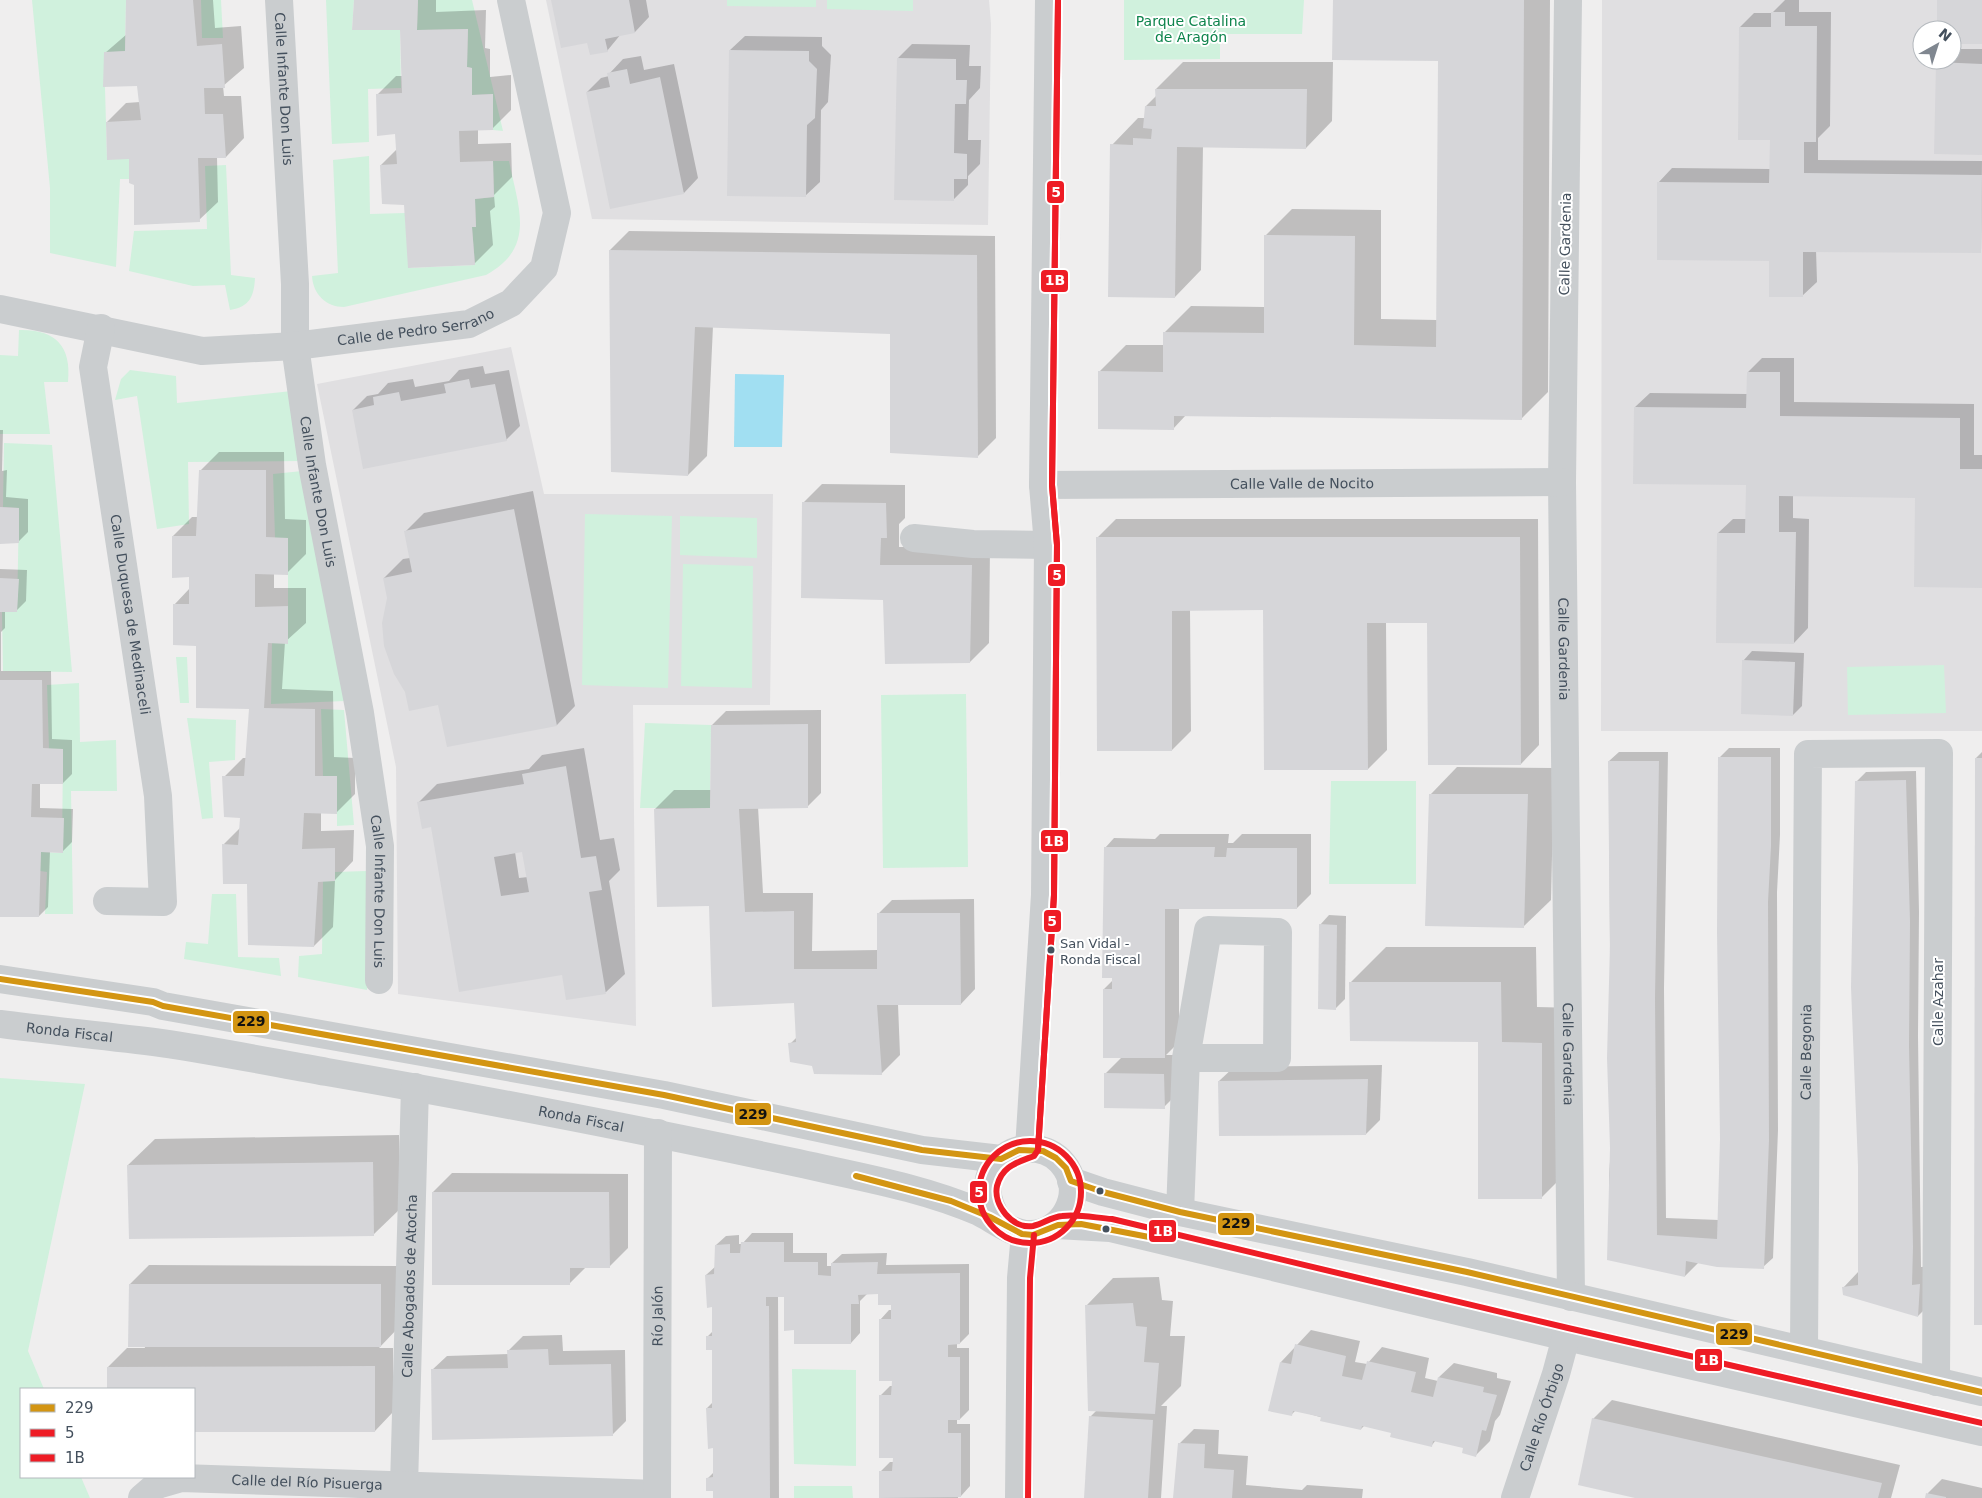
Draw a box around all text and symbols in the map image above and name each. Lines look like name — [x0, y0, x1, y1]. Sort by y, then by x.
street label: Calle Infante Don Luis — [272, 12, 296, 166]
park label: Parque Catalina de Aragón — [1136, 13, 1246, 45]
north arrow — [1912, 20, 1962, 70]
text: N — [1936, 25, 1955, 45]
line badge: 5 — [1046, 180, 1065, 204]
text: 5 — [1051, 184, 1061, 200]
street label: Calle Gardenia — [1556, 192, 1574, 296]
line badge: 1B — [1040, 269, 1069, 293]
text: 1B — [1045, 272, 1065, 288]
street label: Calle de Pedro Serrano — [336, 305, 497, 349]
street label: Calle Infante Don Luis — [297, 415, 340, 569]
street label: Calle Valle de Nocito — [1230, 475, 1374, 492]
street label: Calle Duquesa de Medinaceli — [107, 513, 154, 716]
line badge: 5 — [1047, 563, 1066, 587]
text: 5 — [1052, 567, 1062, 583]
street label: Calle Gardenia — [1555, 597, 1572, 701]
street label: Calle Infante Don Luis — [367, 814, 388, 968]
line badge: 1B — [1040, 829, 1069, 853]
text: 1B — [1044, 833, 1064, 849]
line badge: 5 — [1043, 909, 1062, 933]
text: 5 — [1047, 913, 1057, 929]
place label: San Vidal - Ronda Fiscal — [1060, 936, 1141, 967]
marker: San Vidal - Ronda Fiscal — [1046, 945, 1056, 955]
street label: Calle Azahar — [1930, 958, 1946, 1046]
street label: Calle Gardenia — [1560, 1002, 1577, 1106]
street label: Calle Begonia — [1798, 1004, 1814, 1100]
line badge: 229 — [232, 1010, 270, 1034]
text: 229 — [236, 1013, 266, 1029]
street label: Ronda Fiscal — [25, 1019, 114, 1045]
line badge: 229 — [734, 1102, 772, 1126]
street label: Ronda Fiscal — [537, 1103, 625, 1135]
text: 229 — [738, 1106, 768, 1122]
line badge: 5 — [969, 1180, 988, 1204]
text: 5 — [974, 1184, 984, 1200]
unlabelled marker — [1095, 1186, 1105, 1196]
street label: Calle Abogados de Atocha — [399, 1194, 420, 1378]
line badge: 229 — [1217, 1212, 1255, 1236]
text: 229 — [1221, 1215, 1251, 1231]
line badge: 1B — [1148, 1219, 1177, 1243]
text: 1B — [1153, 1223, 1173, 1239]
unlabelled marker — [1101, 1224, 1111, 1234]
street label: Río Jalón — [649, 1286, 666, 1346]
line badge: 229 — [1715, 1322, 1753, 1346]
text: 229 — [1719, 1326, 1749, 1342]
line badge: 1B — [1694, 1348, 1723, 1372]
text: 1B — [1699, 1352, 1719, 1368]
street label: Calle Río Órbigo — [1516, 1361, 1567, 1473]
legend — [20, 1388, 195, 1478]
text: 229 — [65, 1399, 94, 1417]
text: 5 — [65, 1424, 75, 1442]
text: 1B — [65, 1449, 85, 1467]
street label: Calle del Río Pisuerga — [231, 1472, 383, 1493]

